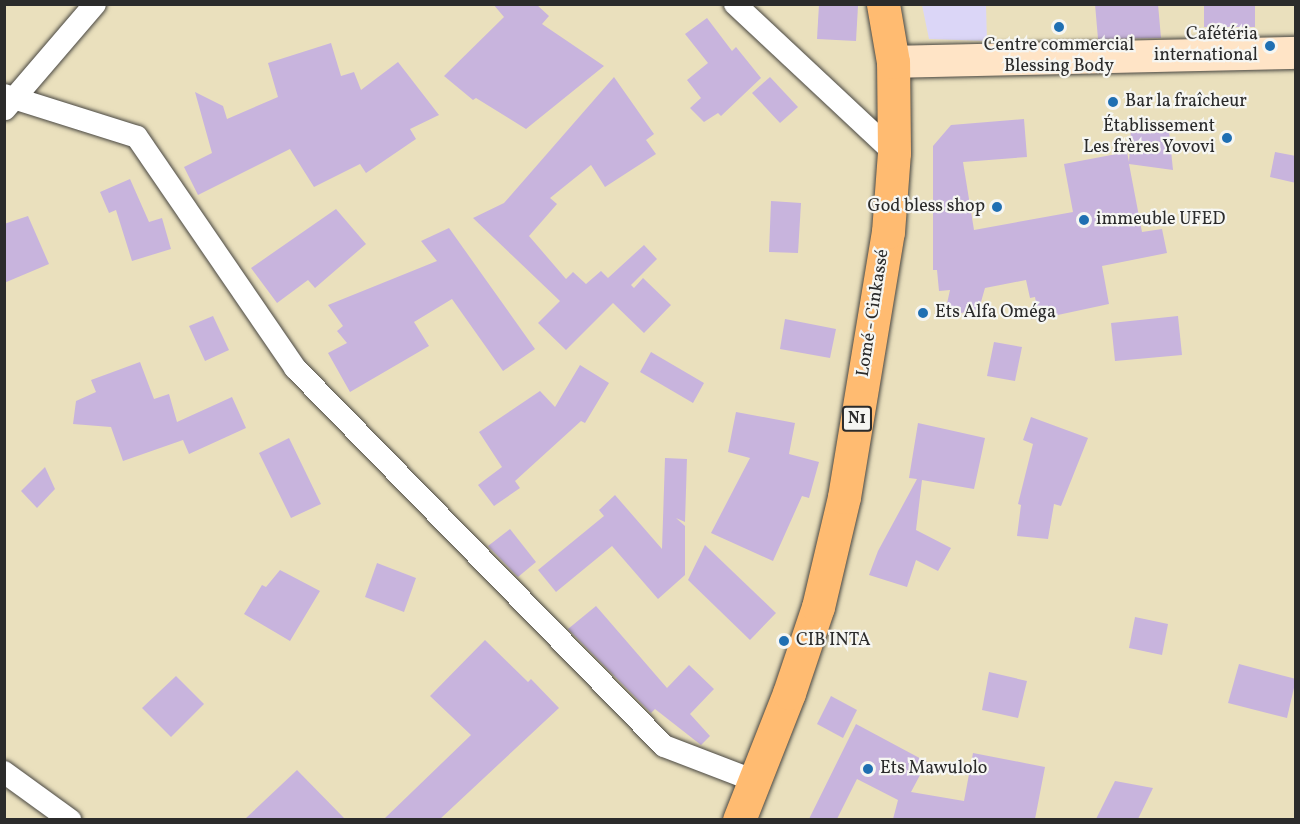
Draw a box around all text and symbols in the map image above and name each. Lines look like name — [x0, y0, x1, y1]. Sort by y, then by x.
marker: Centre commercial Blessing Body — [1052, 20, 1066, 34]
place label: Cafétéria international — [1154, 25, 1258, 68]
place label: Centre commercial Blessing Body — [984, 36, 1134, 78]
marker: Cafétéria international — [1263, 39, 1277, 53]
place label: Bar la fraîcheur — [1125, 91, 1247, 113]
marker: Bar la fraîcheur — [1106, 95, 1120, 109]
place label: Établissement Les frères Yovovi — [1083, 117, 1215, 160]
marker: Établissement Les frères Yovovi — [1220, 131, 1234, 145]
place label: God bless shop — [868, 196, 985, 218]
marker: God bless shop — [990, 200, 1004, 214]
place label: immeuble UFED — [1096, 209, 1225, 231]
marker: immeuble UFED — [1077, 213, 1091, 227]
street label: Lomé - Cinkassé — [853, 247, 895, 379]
place label: Ets Alfa Oméga — [935, 302, 1056, 324]
marker: Ets Alfa Oméga — [916, 306, 930, 320]
road number: N1 — [840, 406, 874, 432]
place label: CIB INTA — [796, 630, 871, 652]
marker: CIB INTA — [777, 634, 791, 648]
place label: Ets Mawulolo — [880, 758, 987, 780]
marker: Ets Mawulolo — [861, 762, 875, 776]

